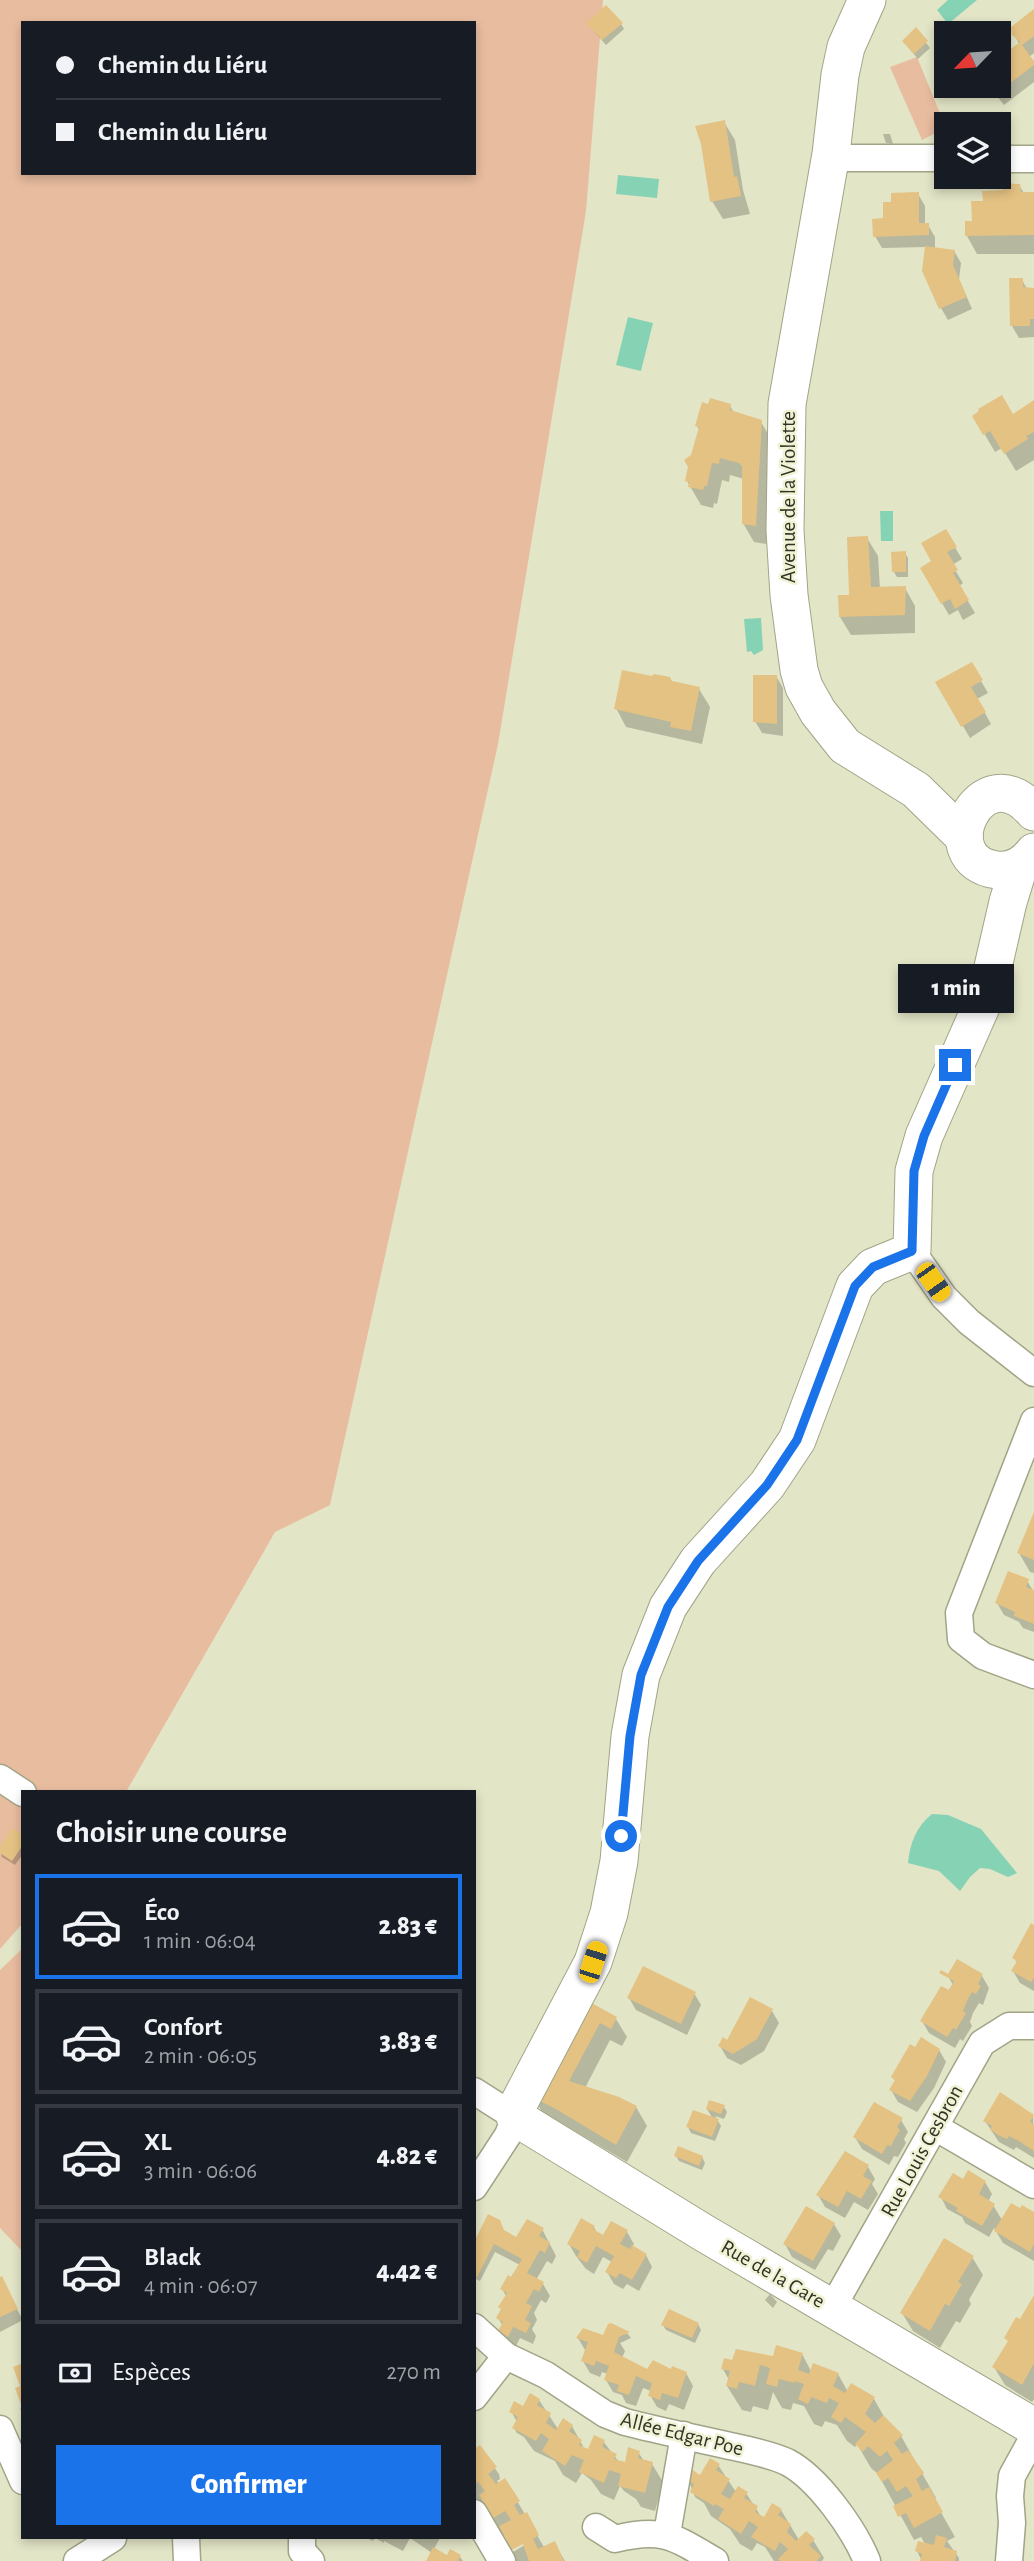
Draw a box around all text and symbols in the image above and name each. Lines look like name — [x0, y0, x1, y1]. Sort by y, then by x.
north arrow — [934, 21, 1012, 98]
map controls — [934, 21, 1011, 189]
text: Chemin du Liéru — [98, 52, 267, 78]
button: layers — [934, 112, 1011, 189]
text: Chemin du Liéru — [98, 119, 267, 145]
street label: Avenue de la Violette — [778, 411, 799, 583]
callout: 1 min — [897, 964, 1013, 1012]
text: 1 min — [932, 977, 980, 1000]
route end — [939, 1049, 971, 1081]
car — [913, 1259, 954, 1305]
text: Choisir une course — [56, 1816, 287, 1848]
route start — [605, 1820, 637, 1852]
icon: car — [60, 1895, 123, 1958]
text: Éco — [144, 1899, 180, 1925]
text: 2.83 € — [378, 1913, 437, 1939]
text: 1 min · 06:04 — [144, 1930, 256, 1953]
car — [577, 1939, 610, 1985]
icon: car — [60, 2010, 123, 2073]
text: Confort — [144, 2014, 222, 2040]
text: 3.83 € — [379, 2028, 437, 2054]
text: 2 min · 06:05 — [144, 2045, 257, 2068]
street label: Rue Louis Cesbron — [877, 2082, 967, 2220]
icon: car — [60, 2125, 123, 2188]
text: XL — [144, 2129, 171, 2155]
text: 4.82 € — [376, 2143, 437, 2169]
text: 3 min · 06:06 — [144, 2160, 257, 2183]
street label: Rue de la Gare — [718, 2236, 828, 2312]
icon: car — [60, 2240, 123, 2303]
text: Black — [144, 2244, 201, 2270]
text: 4.42 € — [376, 2258, 437, 2284]
text: 4 min · 06:07 — [144, 2275, 258, 2298]
icon: cash — [56, 2354, 94, 2392]
text: Espèces — [112, 2359, 191, 2385]
text: 270 m — [387, 2361, 441, 2384]
street label: Allée Edgar Poe — [619, 2409, 745, 2459]
button: Confirmer — [56, 2445, 441, 2525]

